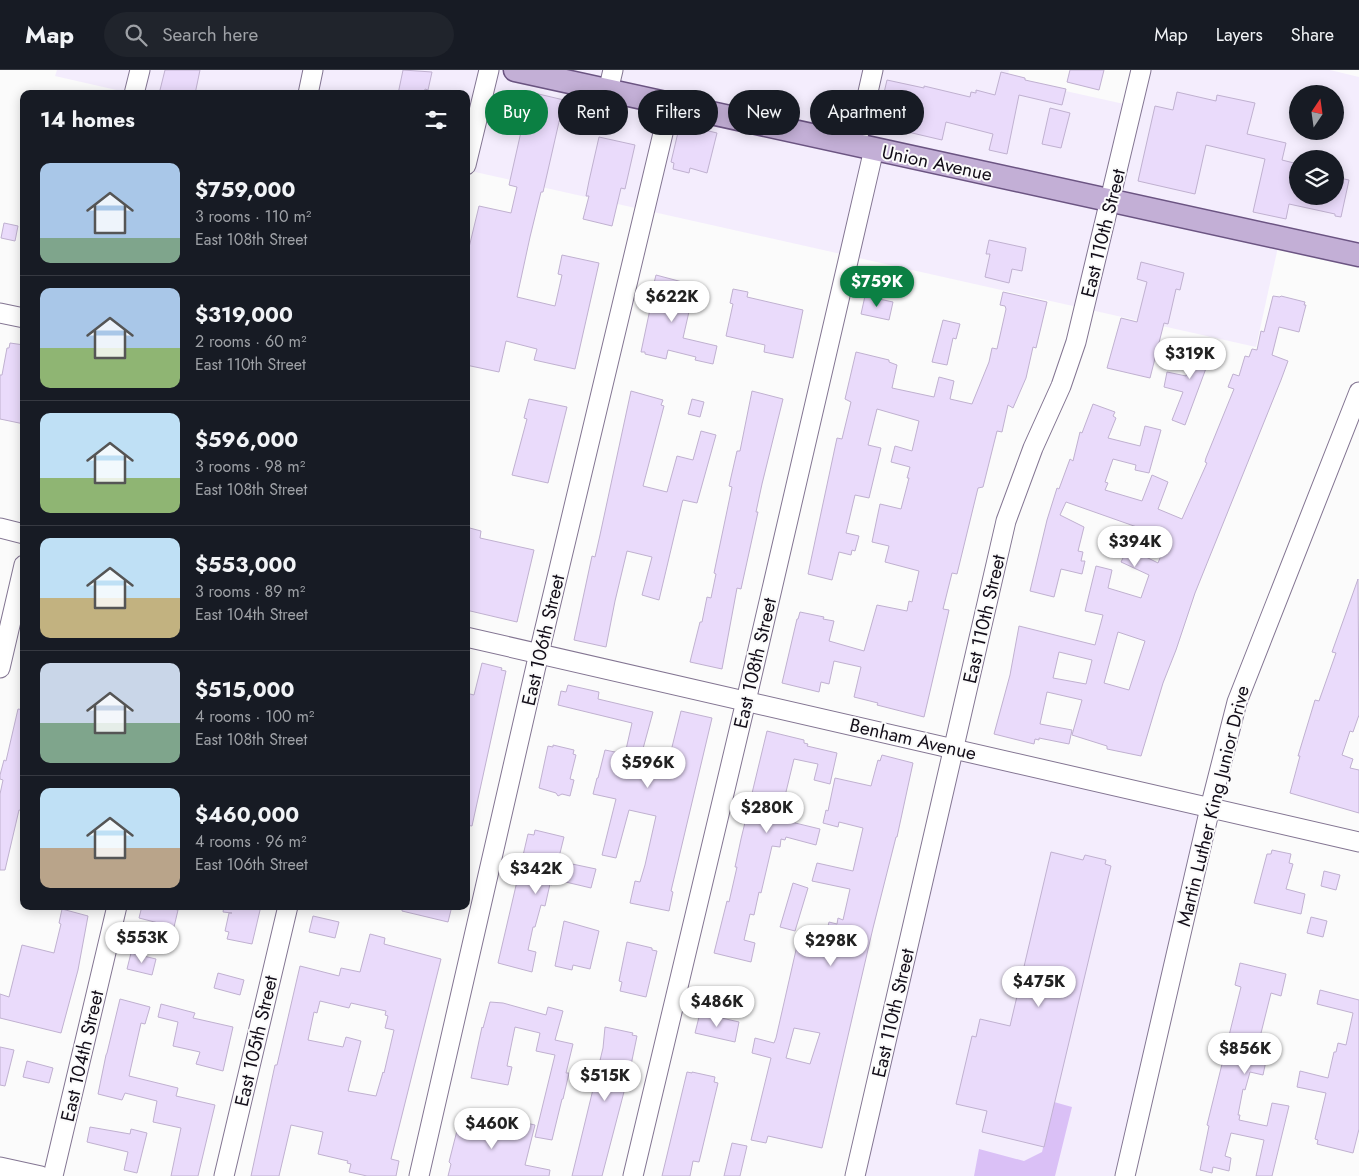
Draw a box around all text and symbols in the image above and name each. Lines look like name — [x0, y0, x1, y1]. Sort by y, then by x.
search box — [104, 12, 454, 57]
text: Map — [25, 17, 74, 52]
icon: search — [122, 21, 150, 49]
text: Search here — [162, 21, 258, 48]
text: Map — [1154, 22, 1188, 48]
text: Layers — [1216, 22, 1263, 48]
text: Share — [1291, 22, 1334, 48]
north arrow — [1289, 85, 1344, 140]
map controls — [1289, 85, 1344, 205]
chip: Buy — [485, 90, 548, 135]
chip: Rent — [558, 90, 628, 135]
chip: Filters — [638, 90, 718, 135]
chip: New — [728, 90, 800, 135]
chip: Apartment — [810, 90, 924, 135]
text: 14 homes — [40, 105, 135, 135]
icon: filters — [422, 106, 450, 134]
street label: Union Avenue — [879, 138, 995, 188]
button: layers — [1289, 150, 1344, 205]
street label: East 110th Street — [1074, 165, 1132, 300]
text: $759,000 — [195, 175, 295, 205]
icon: home — [80, 183, 140, 243]
text: 3 rooms · 110 m² — [195, 205, 311, 228]
text: East 108th Street — [195, 228, 307, 251]
pin: $759K — [842, 266, 912, 308]
text: $759K — [851, 270, 903, 293]
pin: $622K — [637, 280, 707, 323]
text: $622K — [646, 285, 698, 308]
text: $319,000 — [195, 300, 293, 330]
icon: home — [80, 308, 140, 368]
text: 2 rooms · 60 m² — [195, 330, 307, 353]
pin: $319K — [1155, 338, 1225, 380]
text: $319K — [1165, 342, 1215, 365]
text: East 110th Street — [195, 353, 306, 376]
text: $596,000 — [195, 425, 298, 455]
icon: home — [80, 433, 140, 493]
text: 3 rooms · 98 m² — [195, 455, 305, 478]
text: East 108th Street — [195, 478, 307, 501]
pin: $394K — [1100, 526, 1170, 568]
text: $394K — [1109, 530, 1161, 553]
text: $553,000 — [195, 550, 296, 580]
street label: East 110th Street — [956, 551, 1012, 686]
icon: home — [80, 558, 140, 618]
street label: East 106th Street — [515, 571, 571, 708]
text: 3 rooms · 89 m² — [195, 580, 305, 603]
street label: East 108th Street — [727, 595, 783, 731]
text: East 104th Street — [195, 603, 308, 626]
text: $515,000 — [195, 675, 294, 705]
icon: home — [80, 683, 140, 743]
street label: Martin Luther King Junior Drive — [1170, 683, 1256, 929]
text: 4 rooms · 100 m² — [195, 705, 314, 728]
street label: Benham Avenue — [847, 711, 979, 767]
text: East 108th Street — [195, 728, 307, 751]
pin: $596K — [613, 746, 683, 789]
text: $596K — [622, 751, 674, 774]
pin: $280K — [732, 792, 802, 834]
text: $280K — [741, 796, 793, 819]
text: $460,000 — [195, 800, 299, 830]
icon: home — [80, 808, 140, 868]
text: 4 rooms · 96 m² — [195, 830, 306, 853]
pin: $342K — [501, 852, 571, 895]
text: East 106th Street — [195, 853, 308, 876]
text: $342K — [510, 857, 562, 880]
pin: $553K — [107, 922, 177, 964]
pin: $298K — [796, 924, 866, 967]
text: $553K — [116, 926, 168, 949]
text: $298K — [805, 929, 857, 952]
street label: East 110th Street — [865, 945, 921, 1080]
pin: $475K — [1004, 966, 1074, 1008]
text: $475K — [1013, 970, 1065, 993]
street label: East 105th Street — [228, 972, 284, 1109]
pin: $486K — [682, 986, 752, 1028]
street label: East 104th Street — [54, 987, 110, 1124]
text: $486K — [690, 990, 744, 1013]
pin: $856K — [1210, 1032, 1280, 1075]
text: $856K — [1219, 1037, 1271, 1060]
pin: $515K — [570, 1060, 640, 1102]
text: $515K — [580, 1064, 630, 1087]
pin: $460K — [457, 1108, 527, 1150]
text: $460K — [465, 1112, 519, 1135]

